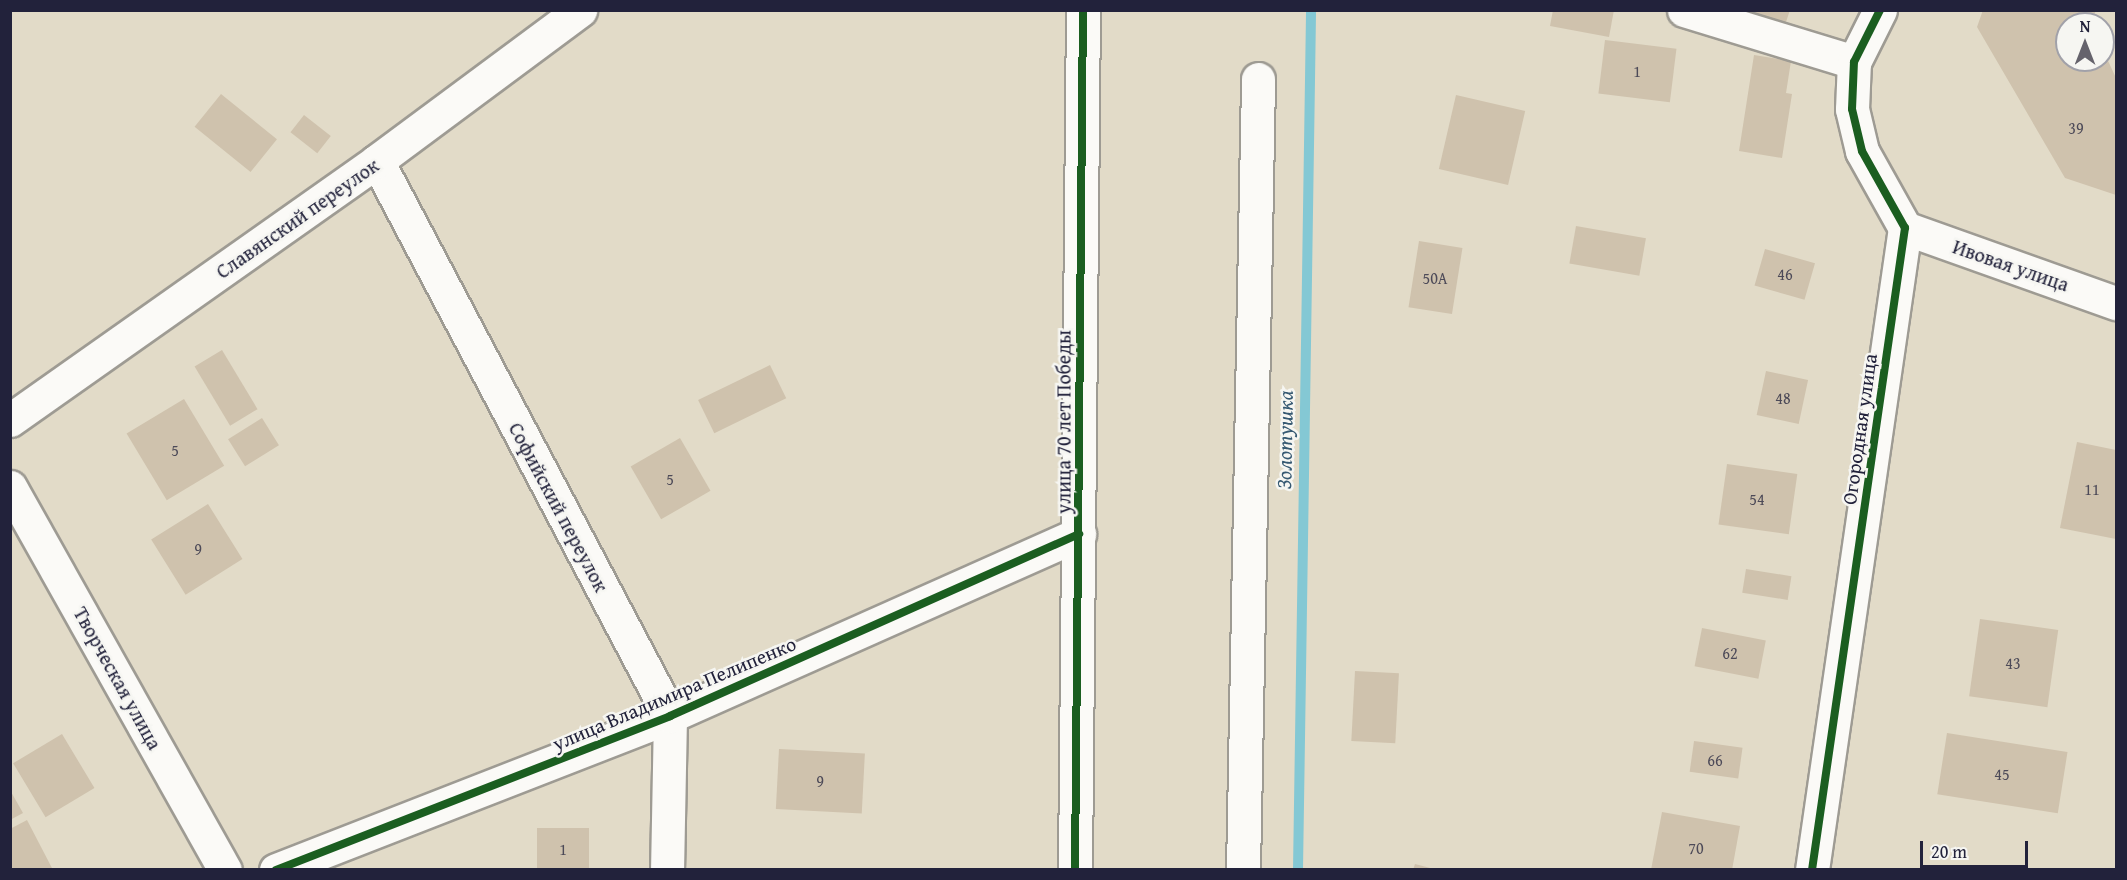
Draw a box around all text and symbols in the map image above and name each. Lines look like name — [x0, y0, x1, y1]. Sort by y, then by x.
north arrow — [2055, 12, 2115, 72]
text: N — [2080, 14, 2090, 38]
house number: 1 — [1633, 61, 1641, 81]
house number: 39 — [2068, 118, 2084, 138]
street label: Славянский переулок — [211, 153, 383, 283]
street label: Ивовая улица — [1950, 234, 2072, 296]
house number: 46 — [1777, 264, 1793, 284]
house number: 50А — [1422, 268, 1448, 288]
street label: улица 70 лет Победы — [1051, 330, 1075, 514]
street label: Огородная улица — [1837, 352, 1881, 506]
house number: 48 — [1775, 388, 1791, 408]
water label: Золотушка — [1272, 390, 1298, 490]
street label: Софийский переулок — [504, 418, 614, 596]
house number: 5 — [171, 440, 179, 460]
house number: 5 — [666, 469, 674, 489]
house number: 11 — [2084, 479, 2100, 499]
house number: 54 — [1749, 489, 1765, 509]
house number: 9 — [194, 539, 202, 559]
street label: Творческая улица — [69, 602, 167, 754]
street label: улица Владимира Пелипенко — [549, 631, 799, 755]
house number: 62 — [1722, 643, 1738, 663]
house number: 43 — [2005, 653, 2021, 673]
house number: 66 — [1707, 750, 1723, 770]
house number: 45 — [1994, 764, 2010, 784]
house number: 9 — [816, 771, 824, 791]
scale bar — [1923, 829, 2031, 867]
house number: 70 — [1688, 838, 1704, 858]
text: 20 m — [1931, 838, 1967, 865]
house number: 1 — [559, 839, 567, 859]

